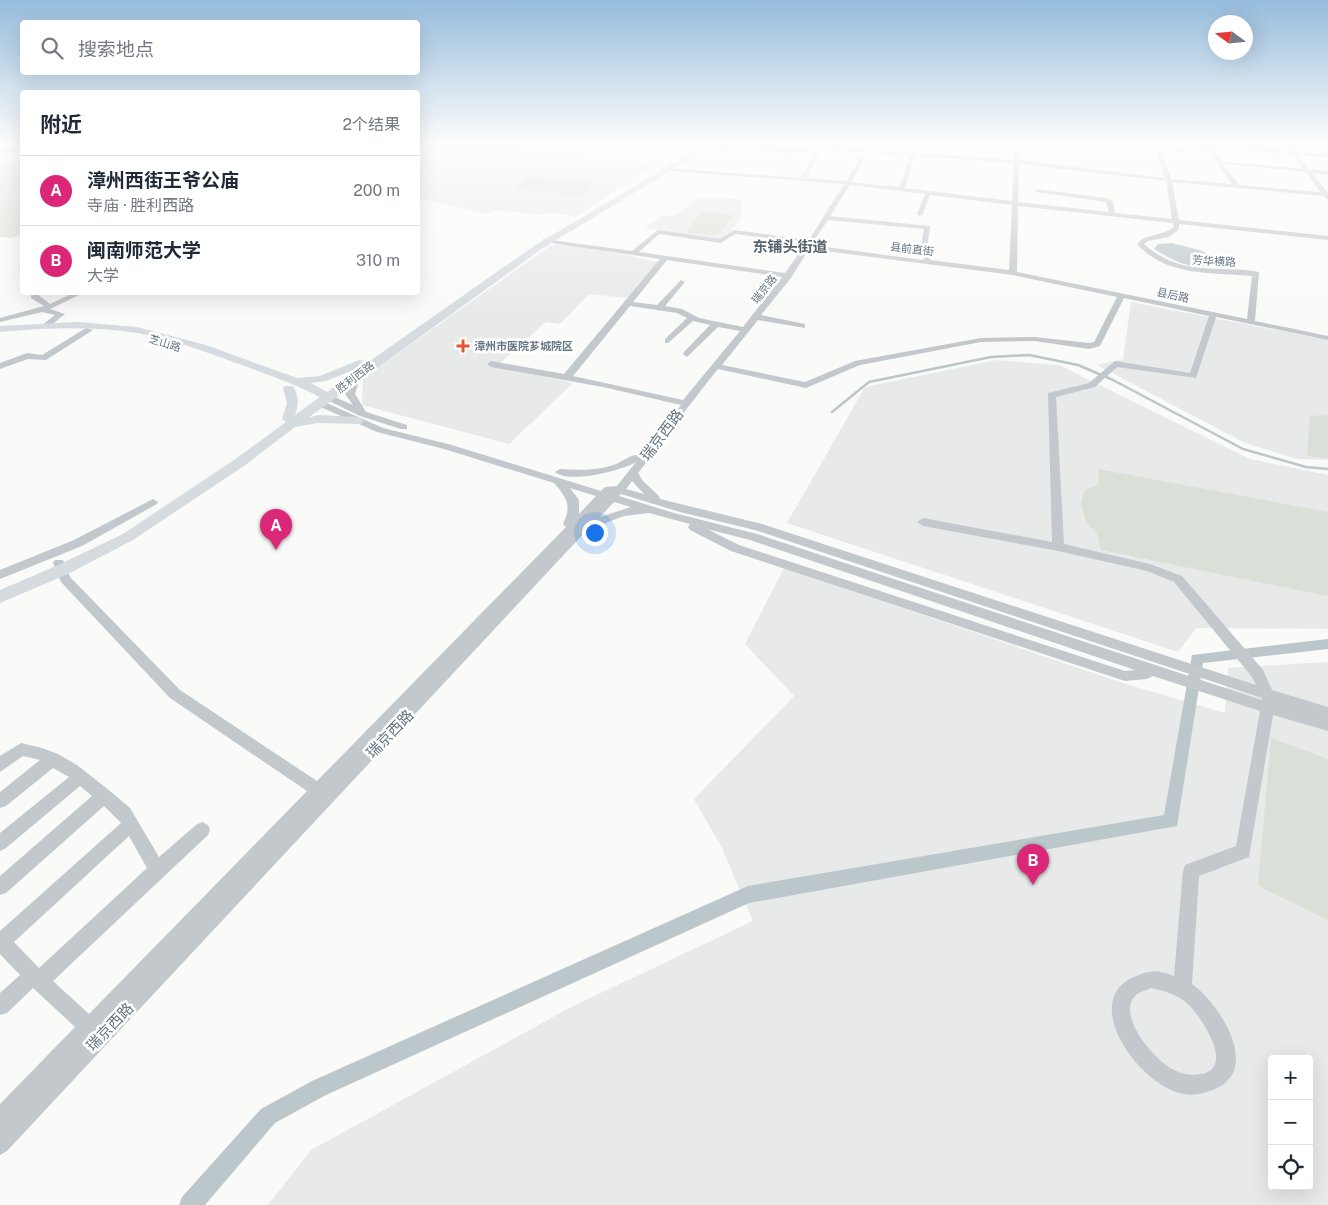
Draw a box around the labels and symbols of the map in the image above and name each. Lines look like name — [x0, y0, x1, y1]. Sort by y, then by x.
north arrow — [1208, 15, 1253, 60]
district label: 东铺头街道 — [752, 238, 828, 255]
street label: 县前直街 — [889, 240, 935, 258]
street label: 芳华横路 — [1192, 254, 1236, 268]
street label: 瑞京路 — [749, 272, 779, 306]
street label: 县后路 — [1156, 286, 1190, 304]
street label: 芝山路 — [147, 332, 183, 354]
marker: 漳州市医院芗城院区 — [456, 339, 470, 353]
place label: 漳州市医院芗城院区 — [474, 340, 573, 352]
street label: 胜利西路 — [334, 359, 376, 395]
street label: 瑞京西路 — [637, 406, 686, 464]
pin: A — [260, 509, 292, 550]
your location — [582, 520, 608, 546]
street label: 瑞京西路 — [363, 706, 417, 761]
pin: B — [1017, 844, 1049, 885]
street label: 瑞京西路 — [83, 999, 137, 1054]

